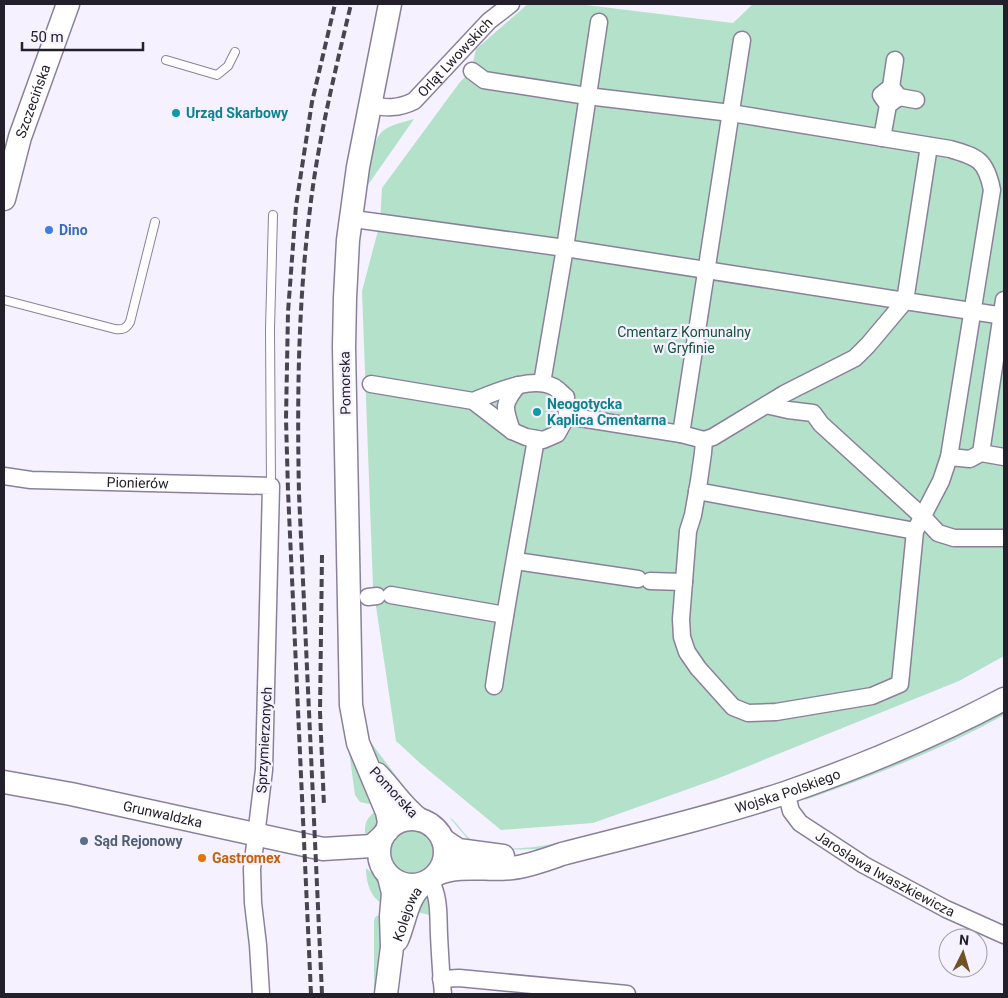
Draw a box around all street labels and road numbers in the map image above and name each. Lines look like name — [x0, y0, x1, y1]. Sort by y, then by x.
street label: Orląt Lwowskich — [414, 15, 496, 100]
street label: Szczecińska — [12, 62, 54, 140]
street label: Pomorska — [336, 351, 354, 415]
street label: Pionierów — [107, 474, 169, 491]
street label: Sprzymierzonych — [253, 686, 275, 794]
street label: Pomorska — [366, 763, 422, 821]
street label: Wojska Polskiego — [733, 766, 842, 816]
street label: Grunwaldzka — [122, 798, 204, 830]
street label: Jarosława Iwaszkiewicza — [813, 827, 957, 920]
street label: Kolejowa — [389, 883, 425, 944]

